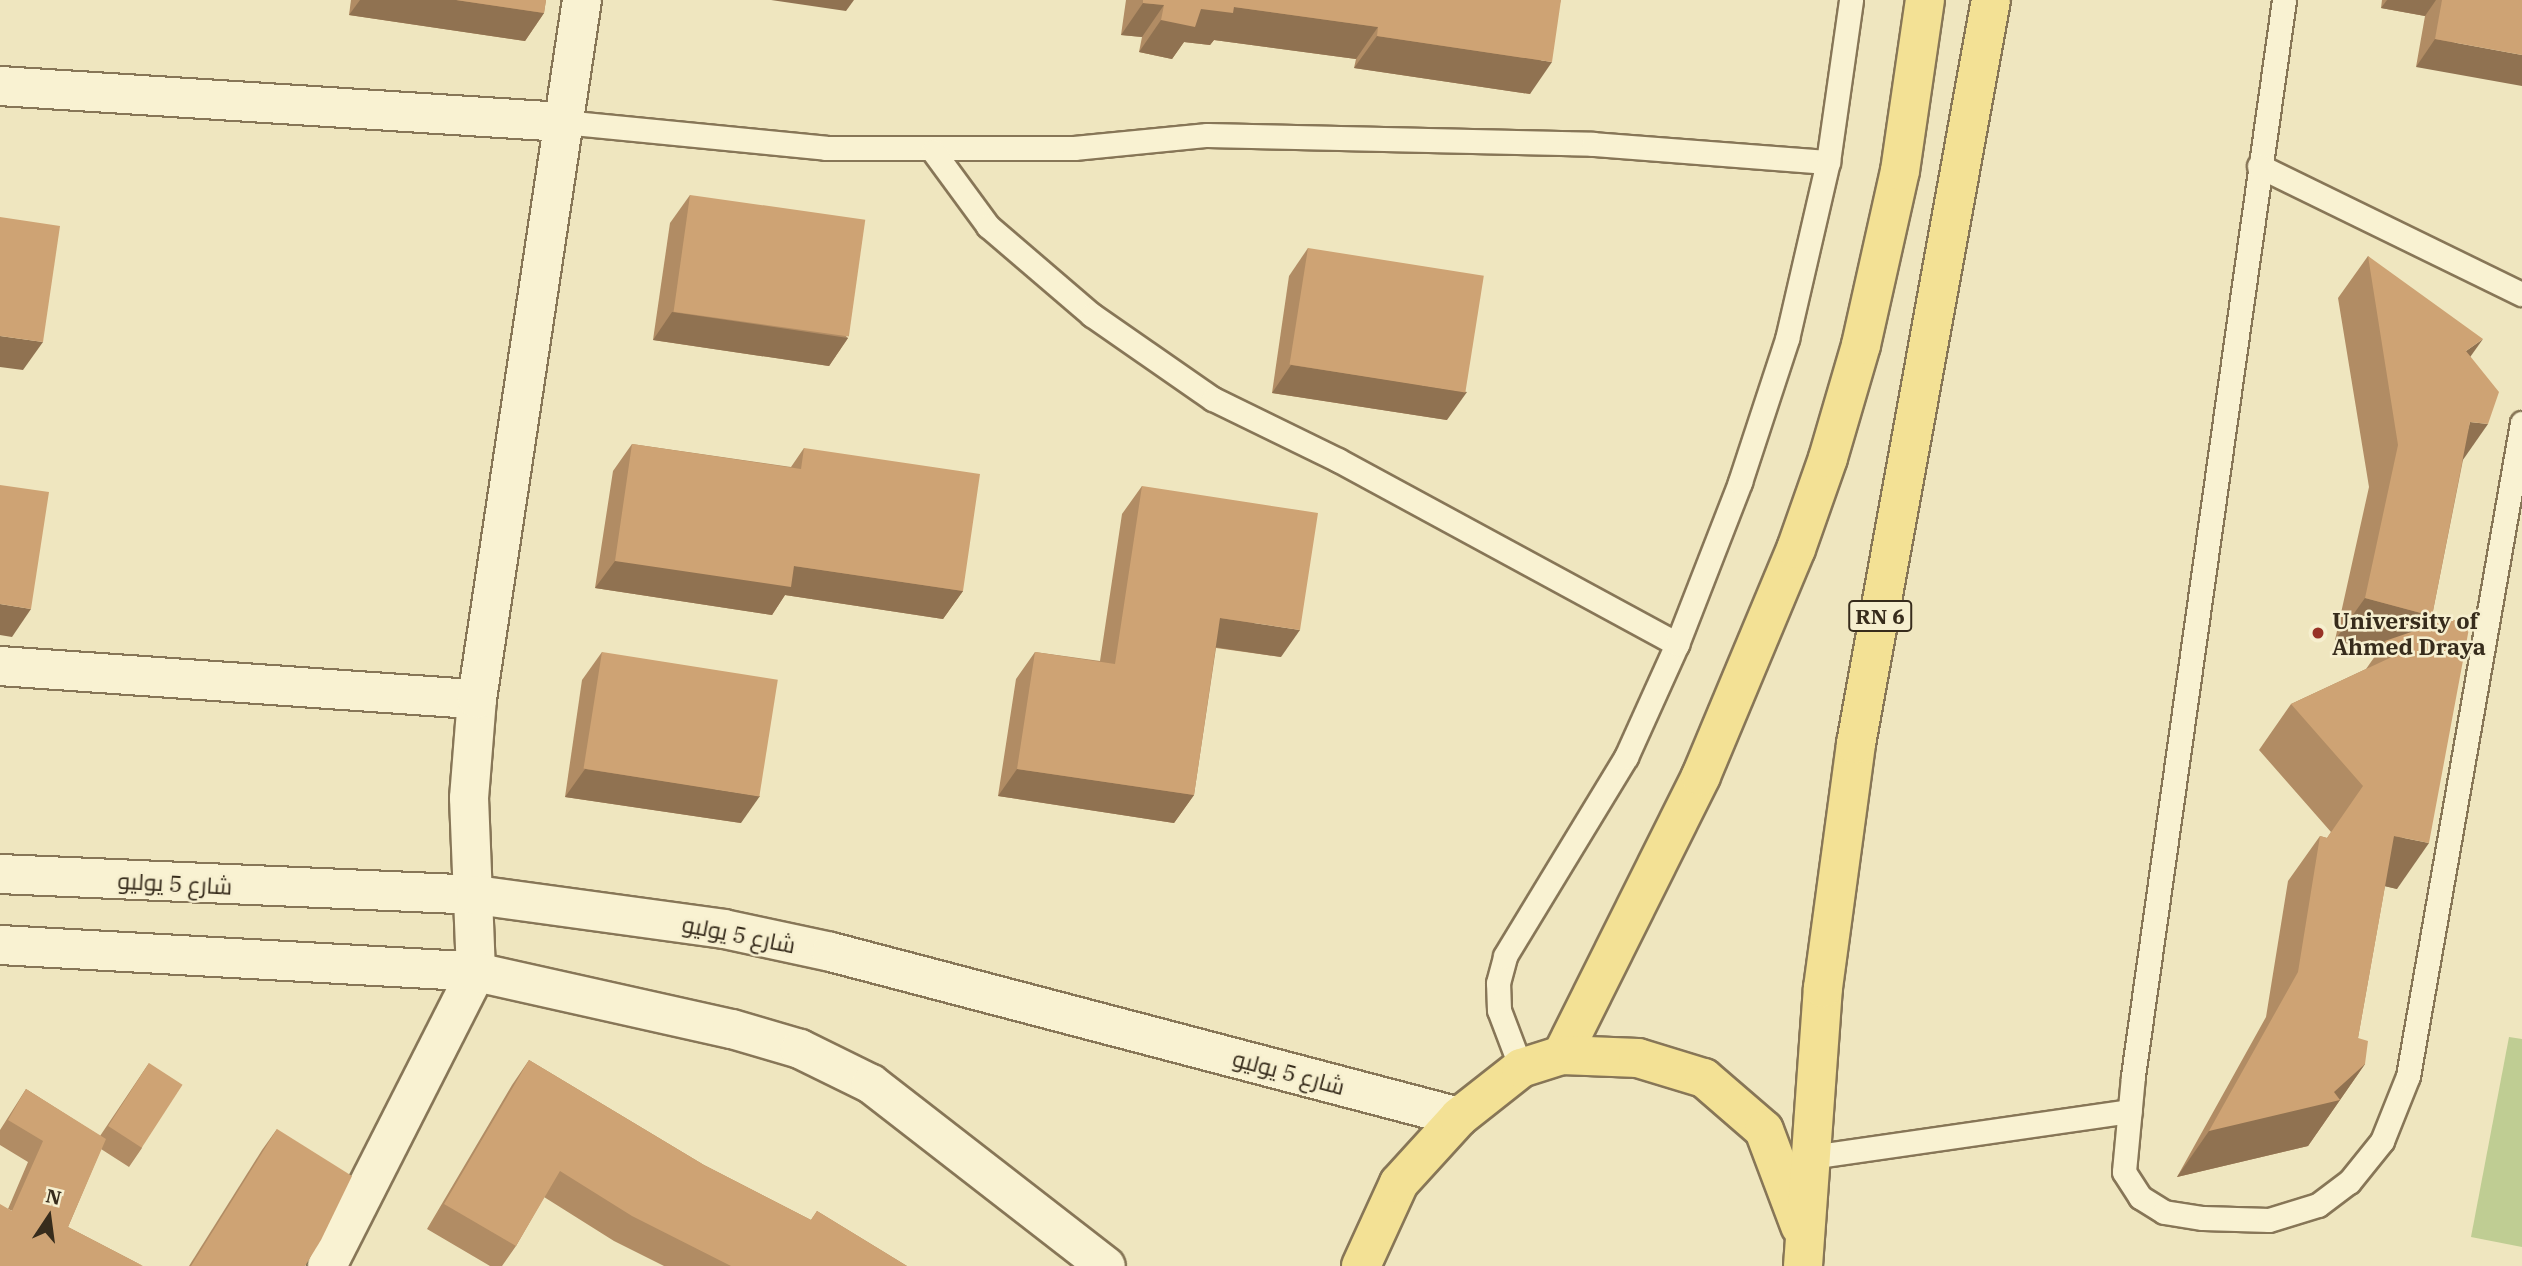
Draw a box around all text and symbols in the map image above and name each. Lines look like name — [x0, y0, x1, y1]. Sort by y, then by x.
road number: RN 6 — [1847, 598, 1913, 634]
place label: University of Ahmed Draya — [2332, 606, 2486, 660]
marker: University of Ahmed Draya — [2310, 625, 2326, 641]
street label: شارع 5 يوليو — [117, 866, 233, 900]
street label: شارع 5 يوليو — [680, 909, 798, 959]
street label: شارع 5 يوليو — [1230, 1044, 1348, 1100]
north arrow — [14, 1182, 84, 1252]
text: N — [44, 1183, 64, 1210]

